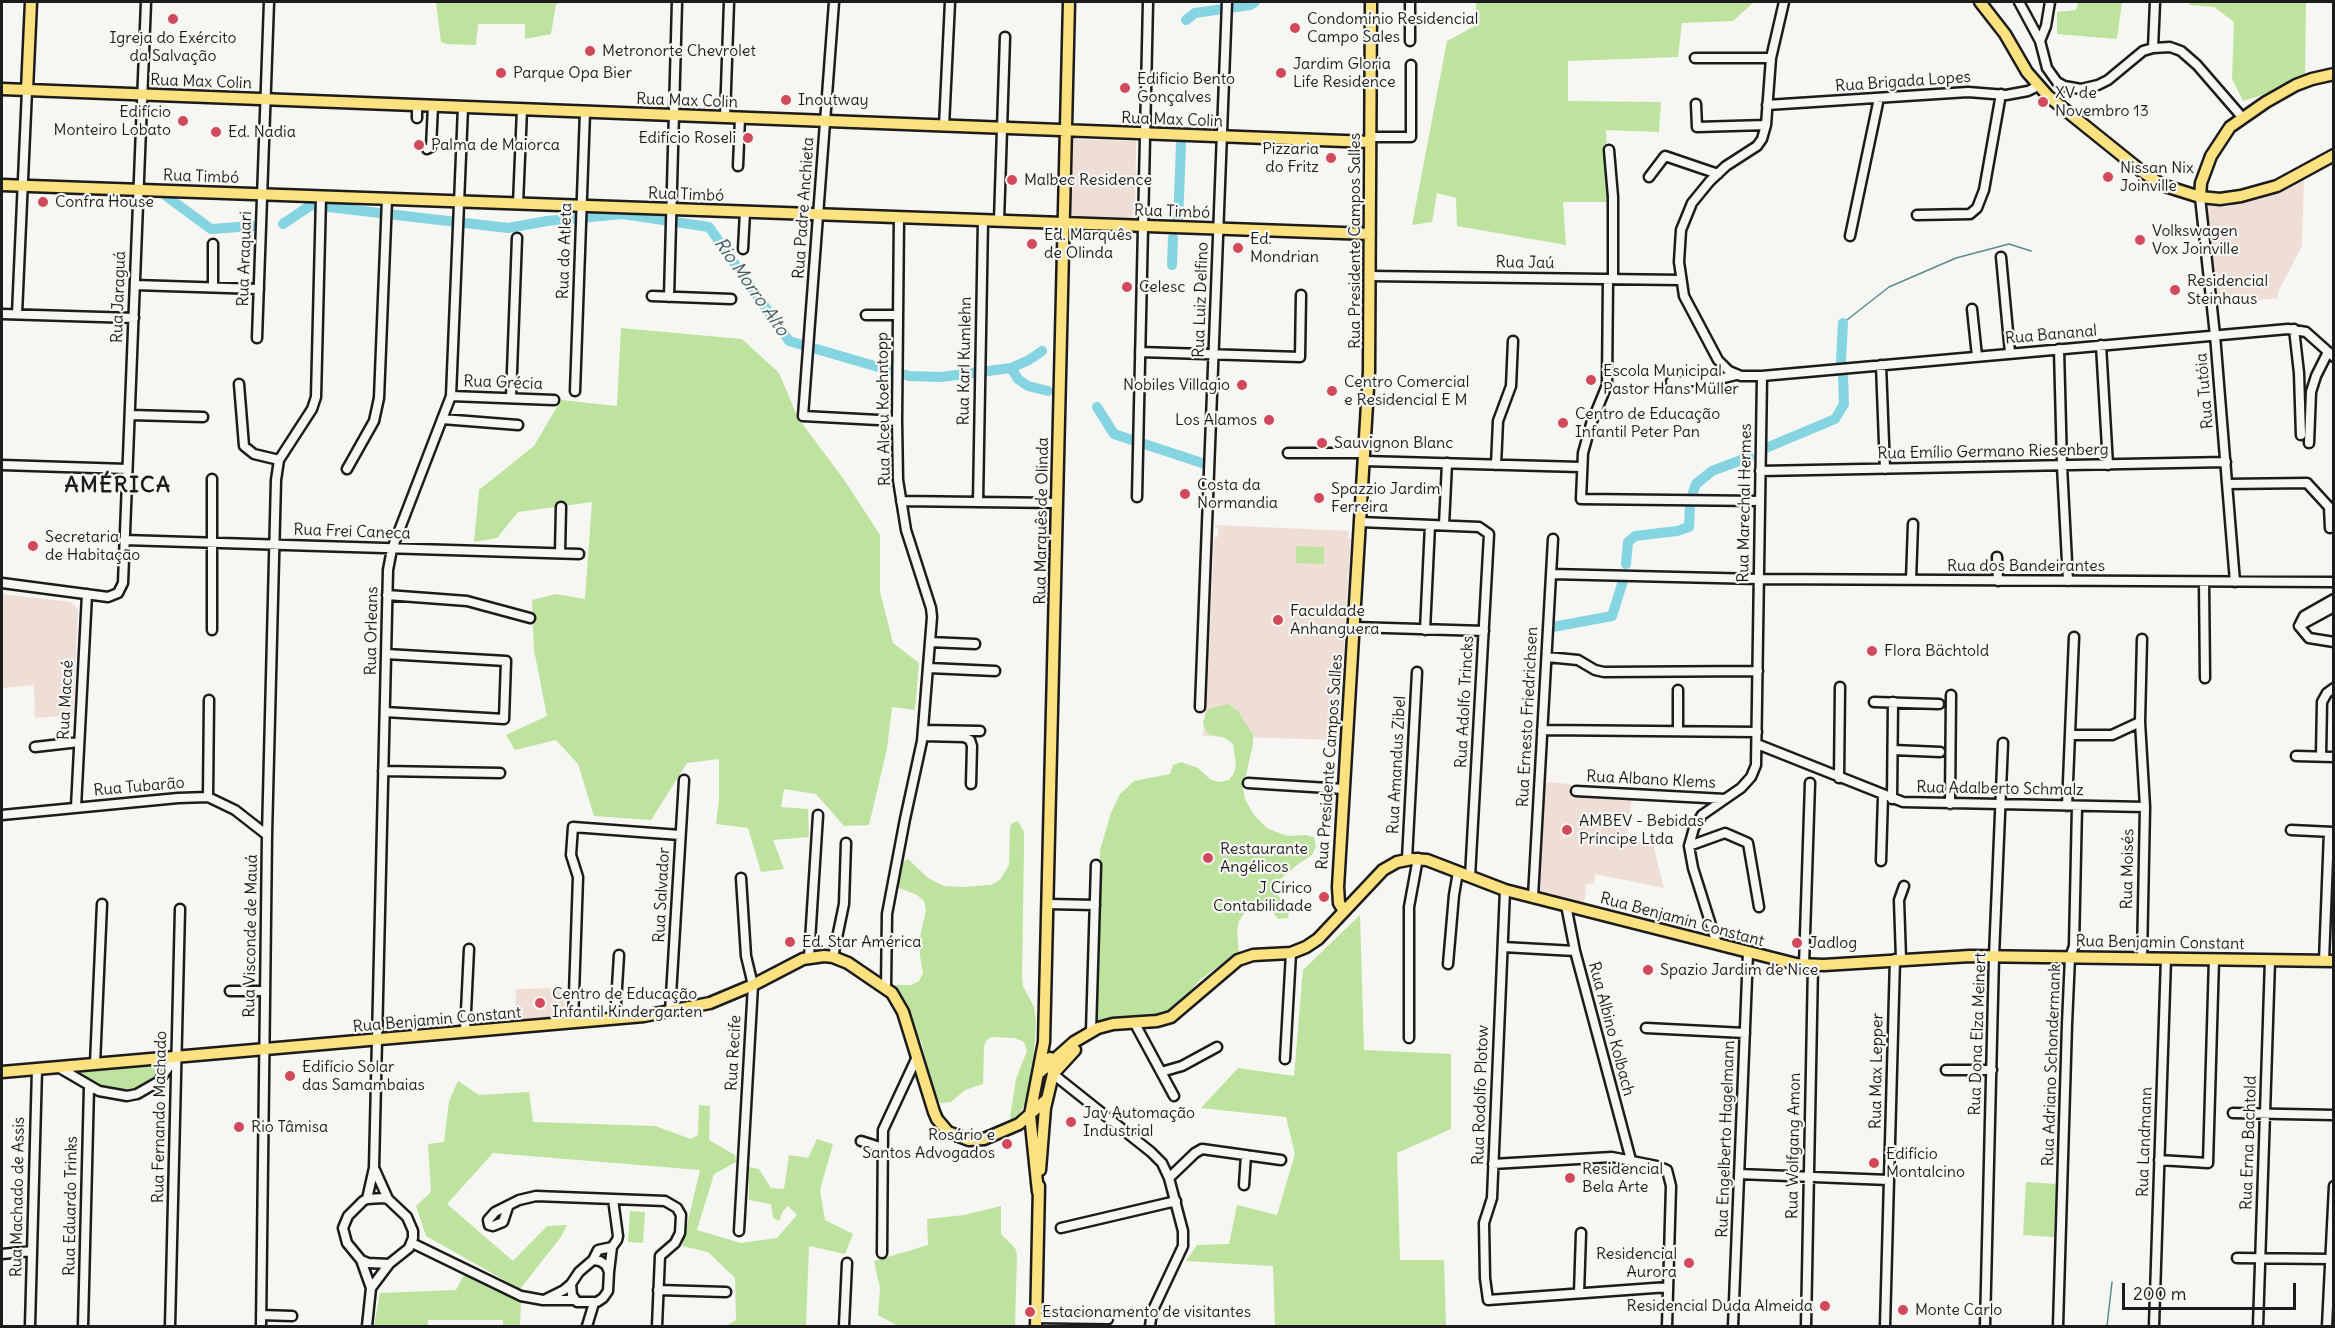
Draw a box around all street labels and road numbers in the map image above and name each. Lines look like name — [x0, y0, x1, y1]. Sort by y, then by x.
street label: Rua Brigada Lopes — [1835, 68, 1971, 96]
street label: Rua Max Colin — [150, 71, 252, 93]
street label: Rua Max Colin — [636, 90, 738, 112]
street label: Rua Max Colin — [1121, 109, 1223, 131]
street label: Rua Presidente Campos Salles — [1345, 133, 1365, 349]
street label: Rua Padre Anchieta — [789, 136, 819, 280]
street label: Rua Timbó — [163, 166, 239, 188]
street label: Rua Timbó — [648, 184, 724, 206]
street label: Rua Timbó — [1134, 201, 1210, 223]
street label: Rua do Atleta — [554, 202, 576, 300]
street label: Rua Araquari — [234, 211, 256, 307]
street label: Rua Luiz Delfino — [1189, 242, 1213, 358]
street label: Rua Jaraguá — [108, 251, 130, 343]
street label: Rua Jaú — [1495, 253, 1555, 273]
street label: Rua Karl Kumlehn — [954, 296, 976, 426]
street label: Rua Bananal — [2004, 321, 2098, 349]
street label: Rua Alceu Koehntopp — [873, 332, 895, 486]
street label: Rua Tutóia — [2192, 352, 2218, 430]
street label: Rua Grécia — [463, 372, 543, 394]
street label: Rua Marechal Hermes — [1734, 423, 1756, 583]
street label: Rua Marquês de Olinda — [1031, 437, 1053, 605]
street label: Rua Emílio Germano Riesenberg — [1877, 440, 2109, 464]
street label: Rua Frei Caneca — [293, 520, 411, 544]
street label: Rua dos Bandeirantes — [1947, 556, 2105, 576]
street label: Rua Orleans — [362, 586, 382, 676]
street label: Rua Ernesto Friedrichsen — [1514, 626, 1542, 808]
street label: Rua Adolfo Trincks — [1452, 635, 1478, 769]
street label: Rua Presidente Campos Salles — [1313, 654, 1347, 870]
street label: Rua Macaé — [54, 660, 78, 740]
street label: Rua Amandus Zibel — [1384, 695, 1410, 835]
street label: Rua Albano Klems — [1586, 767, 1716, 793]
street label: Rua Tubarão — [93, 773, 185, 801]
street label: Rua Adalberto Schmalz — [1916, 778, 2084, 800]
street label: Rua Moisés — [2118, 828, 2138, 910]
street label: Rua Salvador — [650, 847, 674, 943]
street label: Rua Visconde de Mauá — [240, 854, 262, 1018]
street label: Rua Benjamin Constant — [1598, 889, 1766, 951]
street label: Rua Benjamin Constant — [2075, 932, 2245, 954]
street label: Rua Dona Elza Meinert — [1966, 952, 1990, 1116]
street label: Rua Albino Kolbach — [1584, 960, 1638, 1098]
street label: Rua Adriano Schondermank — [2039, 963, 2065, 1167]
street label: Rua Benjamin Constant — [352, 1003, 522, 1037]
street label: Rua Max Lepper — [1866, 1013, 1888, 1129]
street label: Rua Recife — [722, 1015, 746, 1091]
street label: Rua Rodolfo Plotow — [1469, 1025, 1493, 1165]
street label: Rua Fernando Machado — [149, 1031, 171, 1203]
street label: Rua Engelberto Hagelmann — [1713, 1040, 1739, 1238]
street label: Rua Wolfgang Amon — [1783, 1073, 1805, 1219]
street label: Rua Erna Bachtold — [2237, 1075, 2261, 1211]
street label: Rua Landmann — [2133, 1086, 2157, 1198]
street label: Rua Machado de Assis — [7, 1117, 29, 1277]
street label: Rua Eduardo Trinks — [60, 1136, 82, 1276]

